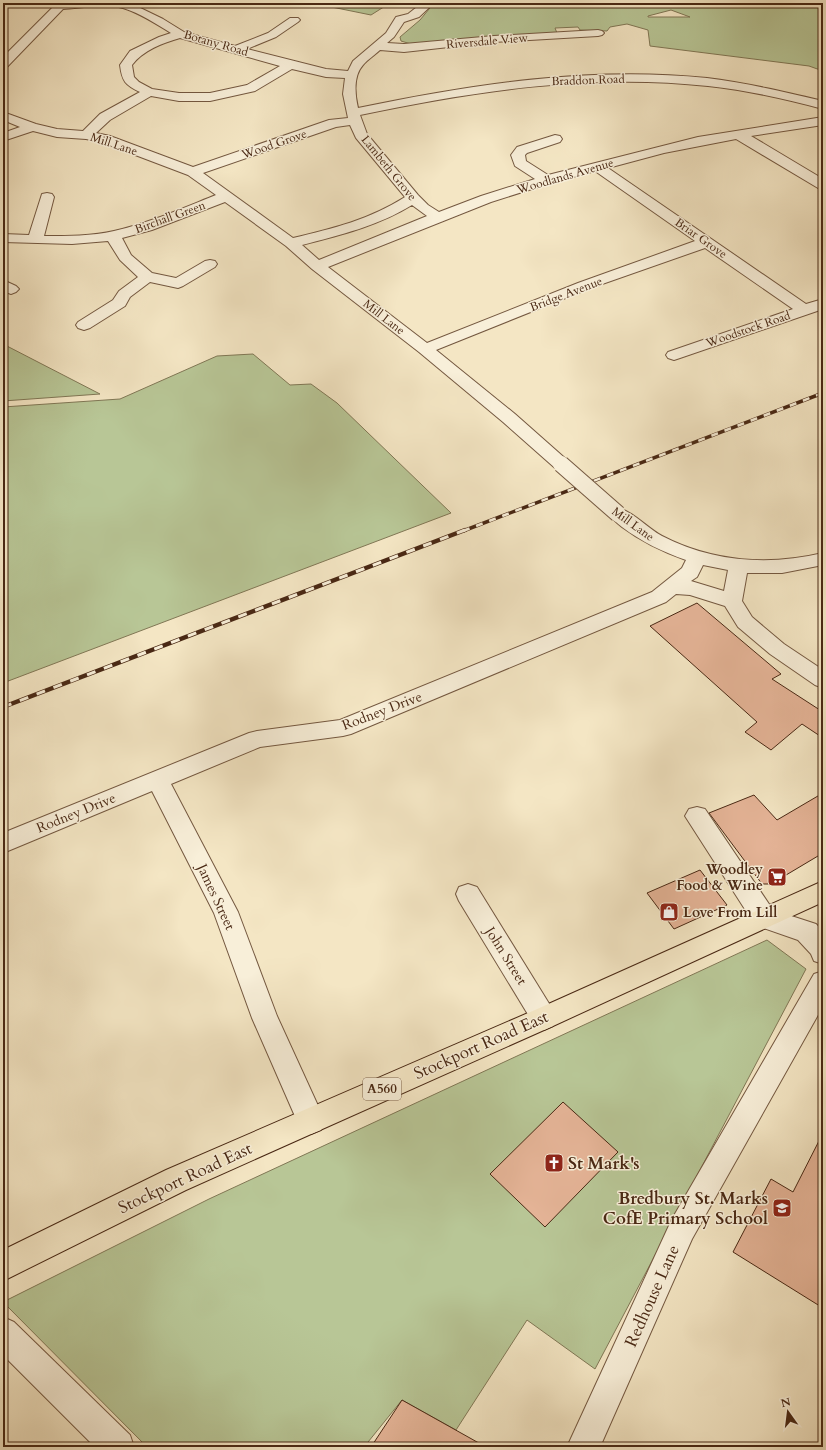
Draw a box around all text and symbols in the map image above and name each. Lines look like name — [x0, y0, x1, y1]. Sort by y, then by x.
street label: Botany Road — [182, 26, 251, 60]
street label: Riversdale View — [445, 29, 529, 53]
street label: Braddon Road — [551, 71, 626, 89]
street label: Wood Grove — [238, 125, 309, 163]
street label: Mill Lane — [88, 129, 140, 159]
street label: Lambeth Grove — [358, 132, 420, 204]
street label: Woodlands Avenue — [514, 154, 615, 198]
street label: Birchall Green — [132, 197, 208, 237]
street label: Briar Grove — [672, 214, 730, 262]
street label: Bridge Avenue — [527, 273, 605, 315]
street label: Mill Lane — [360, 296, 408, 338]
street label: Woodstock Road — [703, 307, 793, 351]
street label: Mill Lane — [609, 503, 657, 545]
street label: Rodney Drive — [339, 687, 425, 735]
street label: Rodney Drive — [33, 788, 119, 838]
street label: James Street — [192, 859, 240, 934]
place label: Woodley Food & Wine — [676, 860, 763, 895]
supermarket icon: Woodley Food & Wine — [766, 866, 788, 888]
shop icon: Love From Lill — [658, 901, 680, 923]
place label: Love From Lill — [683, 903, 777, 922]
street label: John Street — [480, 922, 532, 989]
street label: Stockport Road East — [410, 1005, 553, 1085]
road number: A560 — [363, 1078, 401, 1100]
street label: Stockport Road East — [114, 1137, 256, 1219]
church icon: St Mark's — [543, 1152, 565, 1174]
place label: St Mark's — [568, 1152, 640, 1175]
place label: Bredbury St. Marks CofE Primary School — [603, 1187, 768, 1230]
school or university icon: Bredbury St. Marks CofE Primary School — [771, 1197, 793, 1219]
street label: Redhouse Lane — [619, 1241, 685, 1351]
north arrow — [768, 1392, 808, 1432]
text: N — [779, 1394, 793, 1411]

